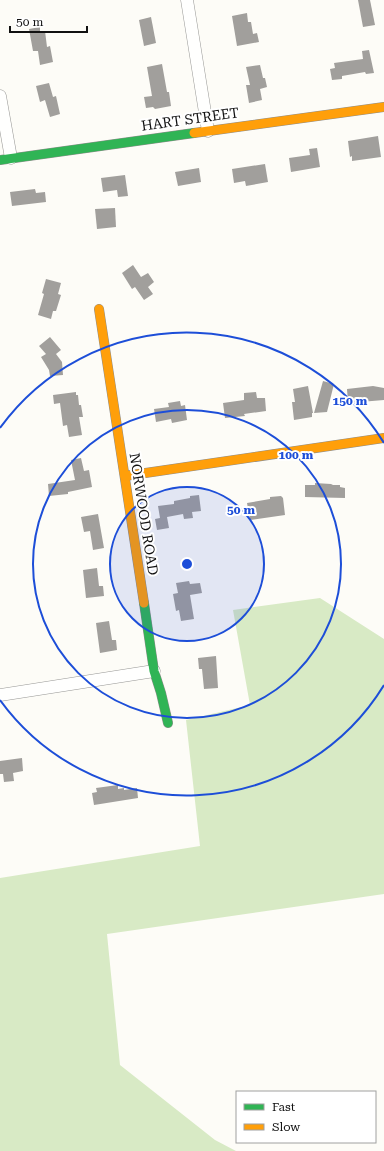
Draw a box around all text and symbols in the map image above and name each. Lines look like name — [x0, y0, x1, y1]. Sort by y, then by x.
scale bar — [10, 8, 87, 34]
text: 50 m — [16, 15, 43, 29]
street label: HART STREET — [140, 104, 240, 134]
text: 150 m — [333, 394, 368, 408]
text: 100 m — [279, 448, 314, 462]
street label: NORWOOD ROAD — [126, 452, 162, 576]
text: 50 m — [227, 503, 255, 517]
centre of rings — [180, 557, 194, 571]
legend — [236, 1091, 376, 1143]
text: Fast — [272, 1100, 296, 1114]
text: Slow — [272, 1120, 300, 1134]

